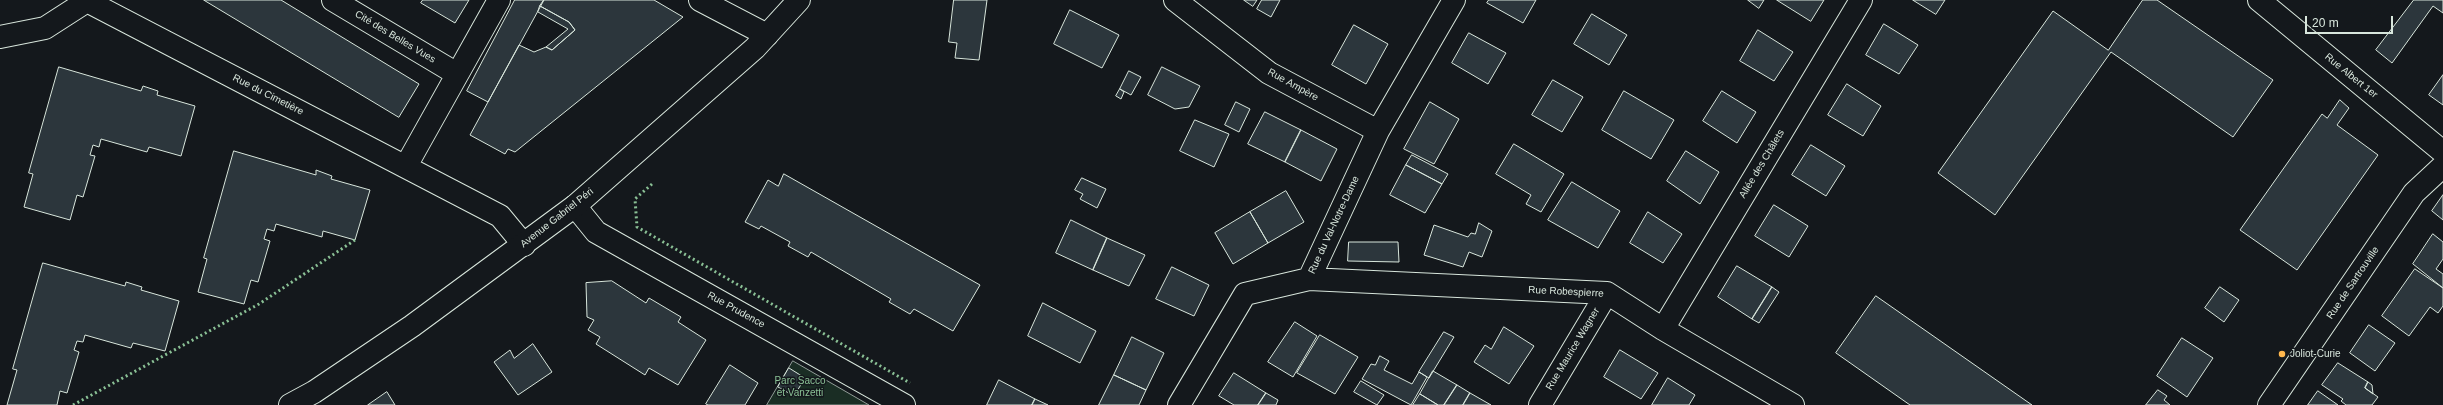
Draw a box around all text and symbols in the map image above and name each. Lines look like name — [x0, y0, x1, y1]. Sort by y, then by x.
street label: Cité des Belles Vues — [353, 8, 437, 66]
scale bar — [2307, 8, 2395, 34]
text: 20 m — [2312, 16, 2339, 30]
street label: Rue Albert 1er — [2322, 51, 2380, 101]
street label: Rue Ampère — [1266, 66, 1320, 104]
street label: Rue du Cimetière — [231, 72, 305, 118]
street label: Allée des Châlets — [1737, 128, 1787, 200]
street label: Rue du Val-Notre-Dame — [1306, 174, 1362, 276]
street label: Avenue Gabriel Péri — [518, 186, 596, 250]
street label: Rue de Sartrouville — [2324, 244, 2382, 322]
street label: Rue Robespierre — [1528, 284, 1604, 300]
street label: Rue Prudence — [705, 289, 767, 331]
street label: Rue Maurice Wagner — [1544, 306, 1602, 392]
place label: Joliot-Curie — [2290, 348, 2341, 360]
marker: Joliot-Curie — [2277, 349, 2287, 359]
park label: Parc Sacco et Vanzetti — [774, 375, 826, 398]

